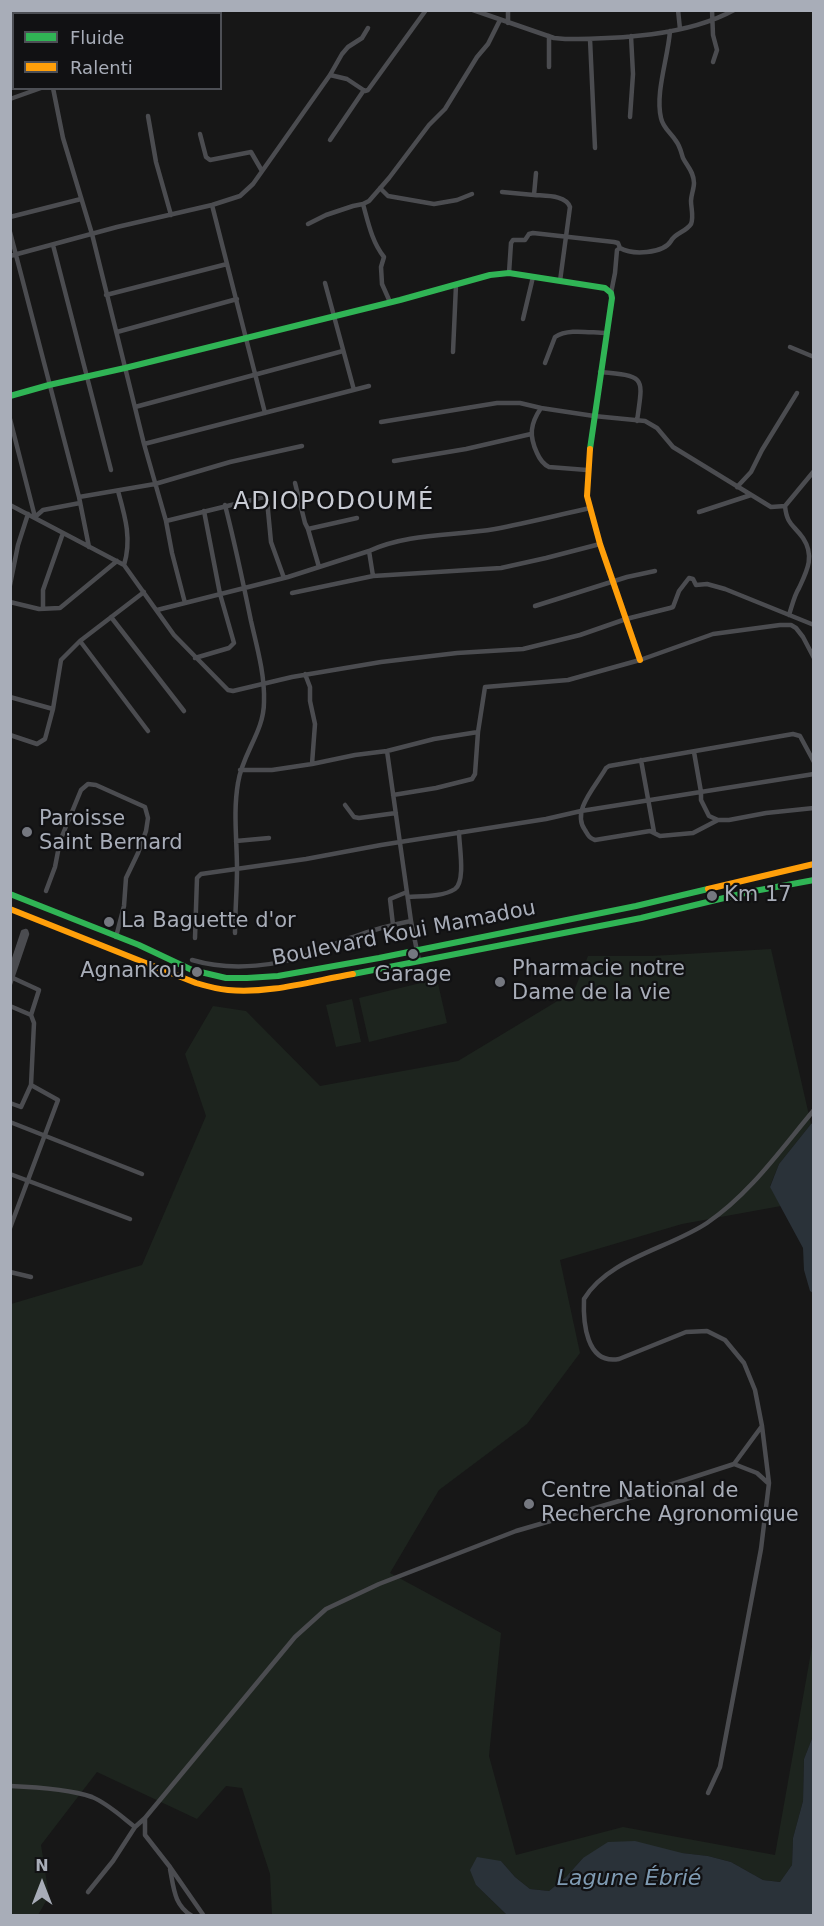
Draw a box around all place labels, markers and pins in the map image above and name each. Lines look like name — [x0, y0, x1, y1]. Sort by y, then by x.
place label: Paroisse Saint Bernard — [39, 807, 183, 857]
marker: Paroisse Saint Bernard — [20, 825, 34, 839]
place label: Km 17 — [724, 883, 792, 909]
marker: Km 17 — [705, 889, 719, 903]
place label: La Baguette d'or — [121, 909, 296, 935]
marker: La Baguette d'or — [102, 915, 116, 929]
marker: Garage — [406, 947, 420, 961]
place label: Pharmacie notre Dame de la vie — [512, 957, 685, 1007]
place label: Agnankou — [80, 959, 185, 985]
place label: Garage — [375, 963, 451, 989]
marker: Agnankou — [190, 965, 204, 979]
marker: Pharmacie notre Dame de la vie — [493, 975, 507, 989]
place label: Centre National de Recherche Agronomique — [541, 1479, 799, 1529]
marker: Centre National de Recherche Agronomique — [522, 1497, 536, 1511]

